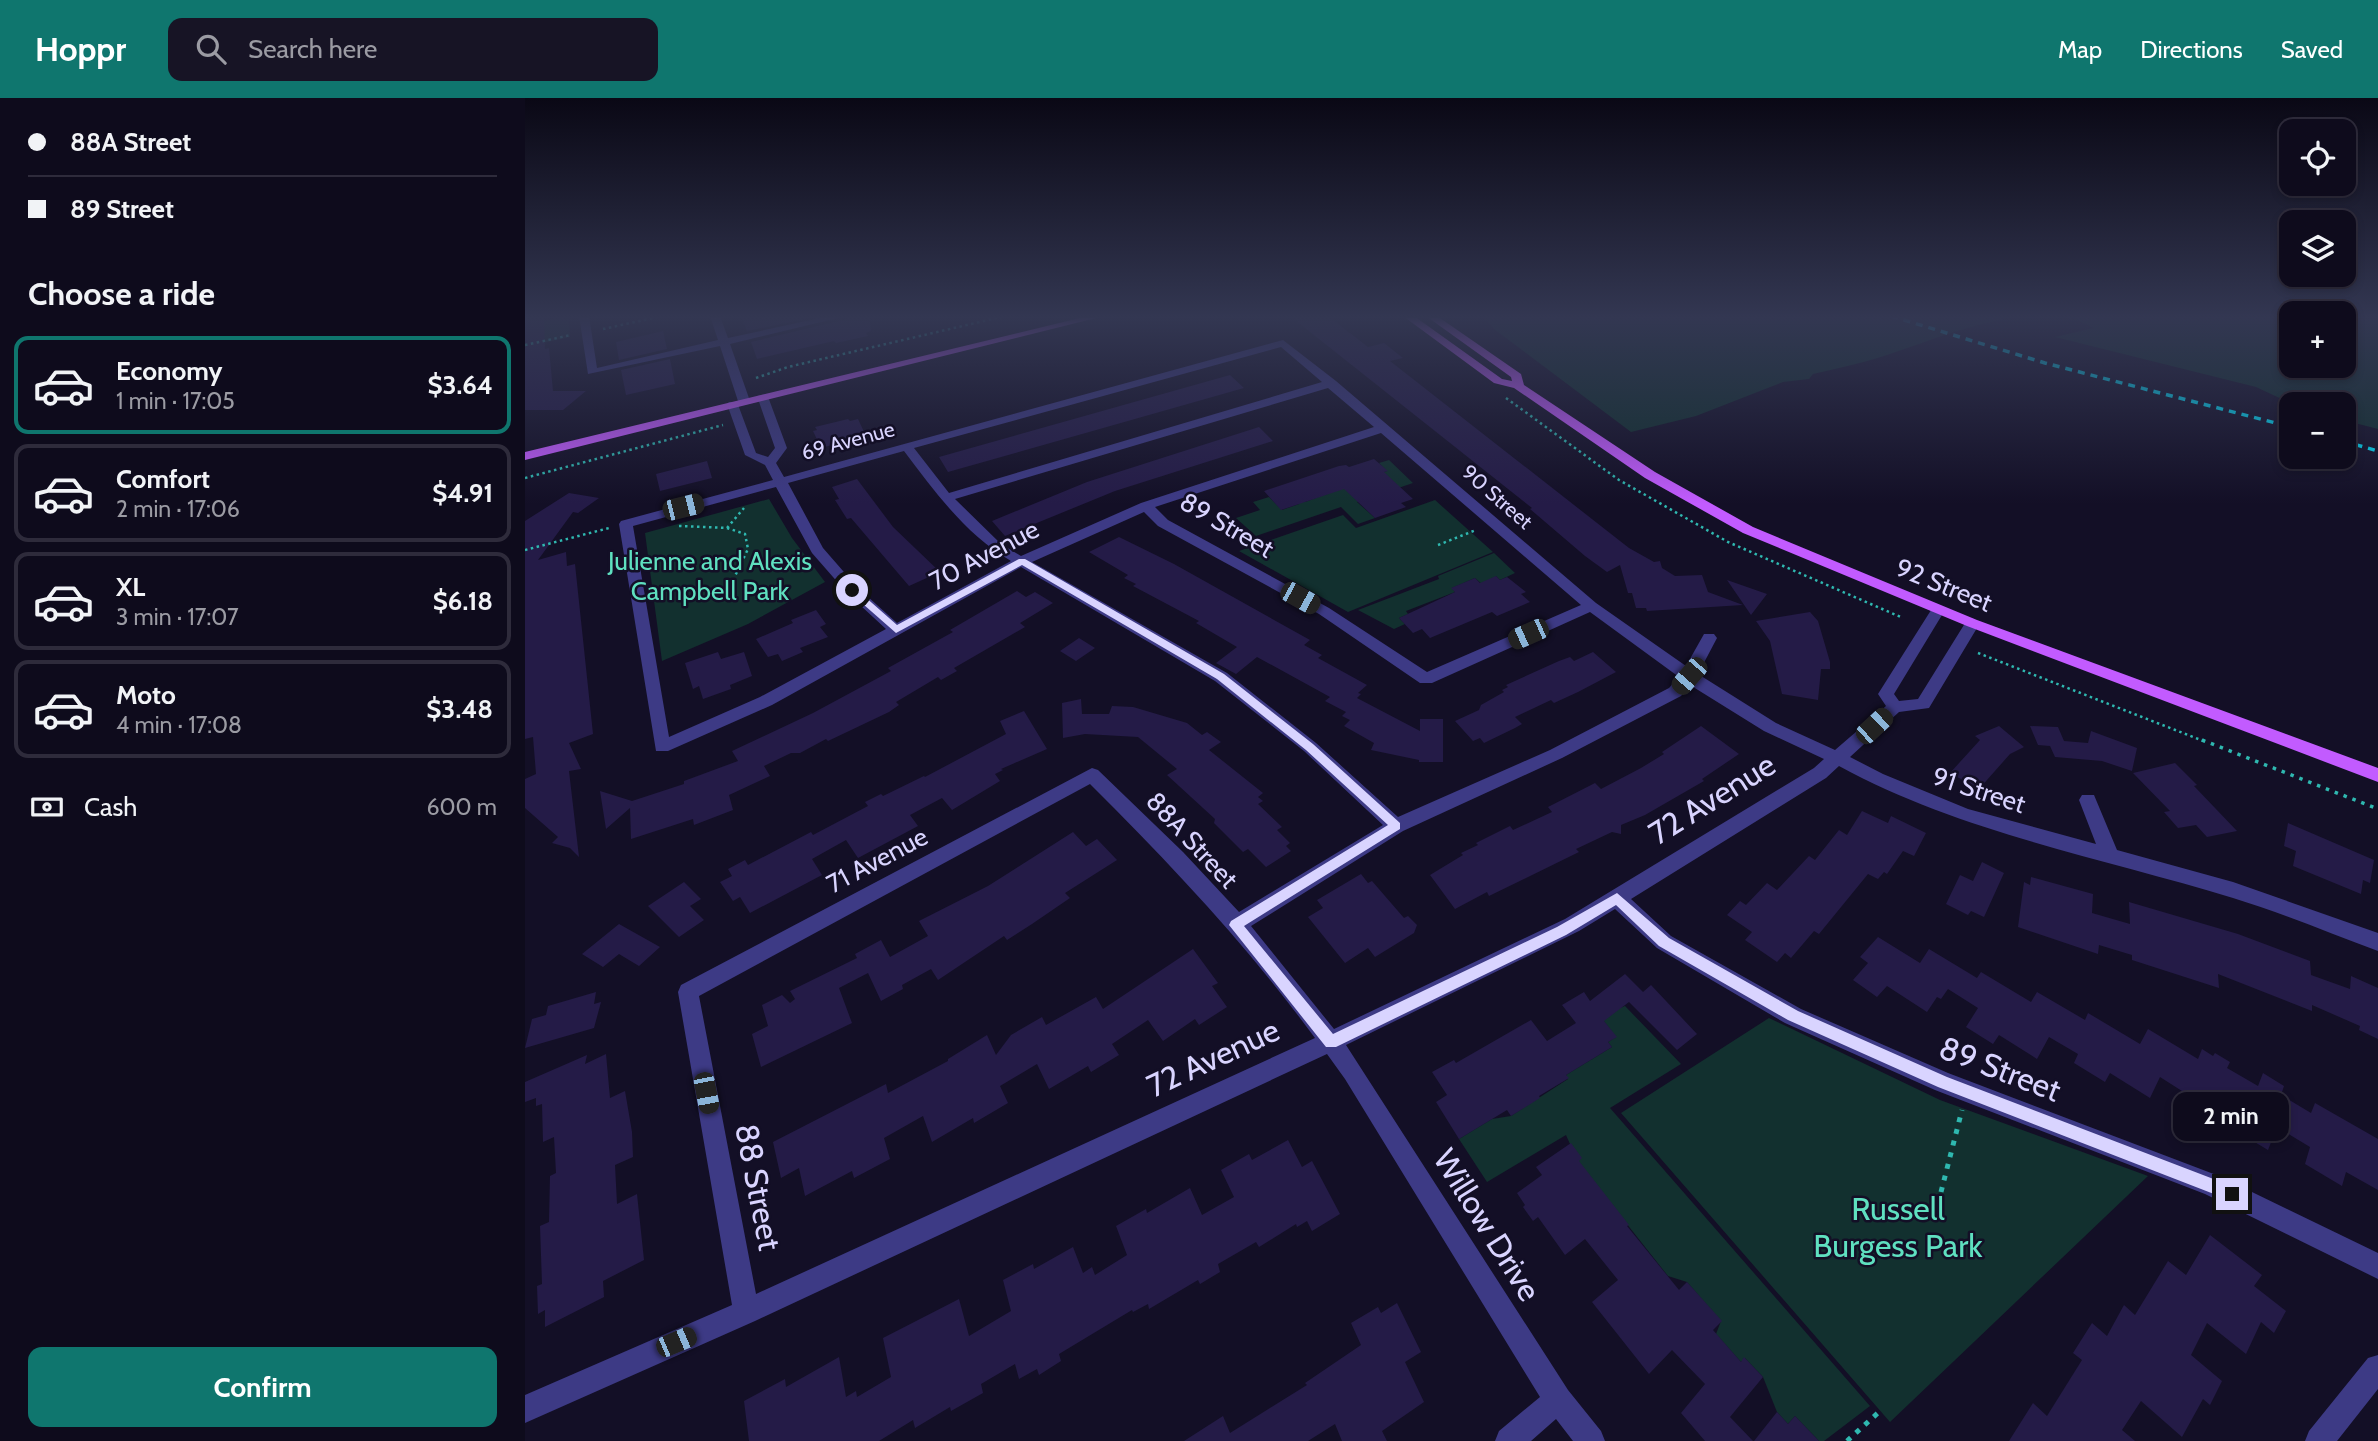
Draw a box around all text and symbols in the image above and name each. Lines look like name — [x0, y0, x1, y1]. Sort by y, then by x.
search box — [168, 18, 658, 81]
text: Hoppr — [35, 29, 126, 69]
icon: search — [192, 30, 230, 68]
text: Search here — [248, 33, 377, 65]
text: Map — [2058, 35, 2102, 64]
text: Directions — [2140, 35, 2243, 64]
text: Saved — [2281, 35, 2343, 64]
map controls — [2279, 119, 2356, 469]
button: locate — [2279, 119, 2356, 196]
text: 88A Street — [70, 126, 191, 158]
text: 89 Street — [70, 193, 174, 225]
button: layers — [2279, 210, 2356, 287]
text: Choose a ride — [28, 274, 215, 313]
button: + — [2279, 301, 2356, 378]
icon: car — [32, 354, 95, 417]
text: Economy — [116, 355, 222, 387]
text: $3.64 — [427, 369, 493, 401]
text: 1 min · 17:05 — [116, 387, 235, 415]
button: − — [2279, 392, 2356, 469]
street label: 69 Avenue — [799, 416, 897, 465]
street label: 90 Street — [1457, 459, 1538, 534]
icon: car — [32, 462, 95, 525]
text: Comfort — [116, 463, 210, 495]
text: $4.91 — [432, 477, 493, 509]
street label: 89 Street — [1174, 485, 1280, 565]
car — [661, 492, 706, 522]
text: 2 min · 17:06 — [116, 495, 240, 523]
street label: 70 Avenue — [924, 513, 1044, 597]
park label: Julienne and Alexis Campbell Park — [607, 545, 812, 607]
street label: 92 Street — [1891, 551, 1997, 619]
icon: car — [32, 570, 95, 633]
text: XL — [116, 571, 145, 603]
route start — [836, 574, 868, 606]
car — [1277, 579, 1324, 617]
text: $6.18 — [433, 585, 493, 617]
text: 3 min · 17:07 — [116, 603, 239, 631]
car — [1505, 616, 1552, 652]
car — [1668, 653, 1711, 699]
icon: car — [32, 678, 95, 741]
text: Moto — [116, 679, 176, 711]
text: $3.48 — [426, 693, 493, 725]
car — [1852, 704, 1897, 748]
text: 4 min · 17:08 — [116, 711, 242, 739]
street label: 72 Avenue — [1641, 745, 1782, 853]
street label: 91 Street — [1928, 760, 2030, 820]
street label: 88A Street — [1139, 785, 1245, 895]
icon: cash — [28, 788, 66, 826]
text: Cash — [84, 791, 137, 823]
text: 600 m — [426, 793, 497, 821]
street label: 71 Avenue — [821, 820, 933, 900]
street label: 72 Avenue — [1140, 1010, 1285, 1105]
street label: 89 Street — [1934, 1028, 2067, 1110]
car — [692, 1070, 721, 1116]
callout: 2 min — [2174, 1093, 2290, 1142]
text: 2 min — [2203, 1102, 2259, 1130]
street label: 88 Street — [727, 1120, 790, 1254]
street label: Willow Drive — [1425, 1142, 1549, 1308]
route end — [2216, 1178, 2248, 1210]
park label: Russell Burgess Park — [1813, 1189, 1983, 1265]
car — [653, 1324, 700, 1360]
button: Confirm — [28, 1347, 497, 1427]

